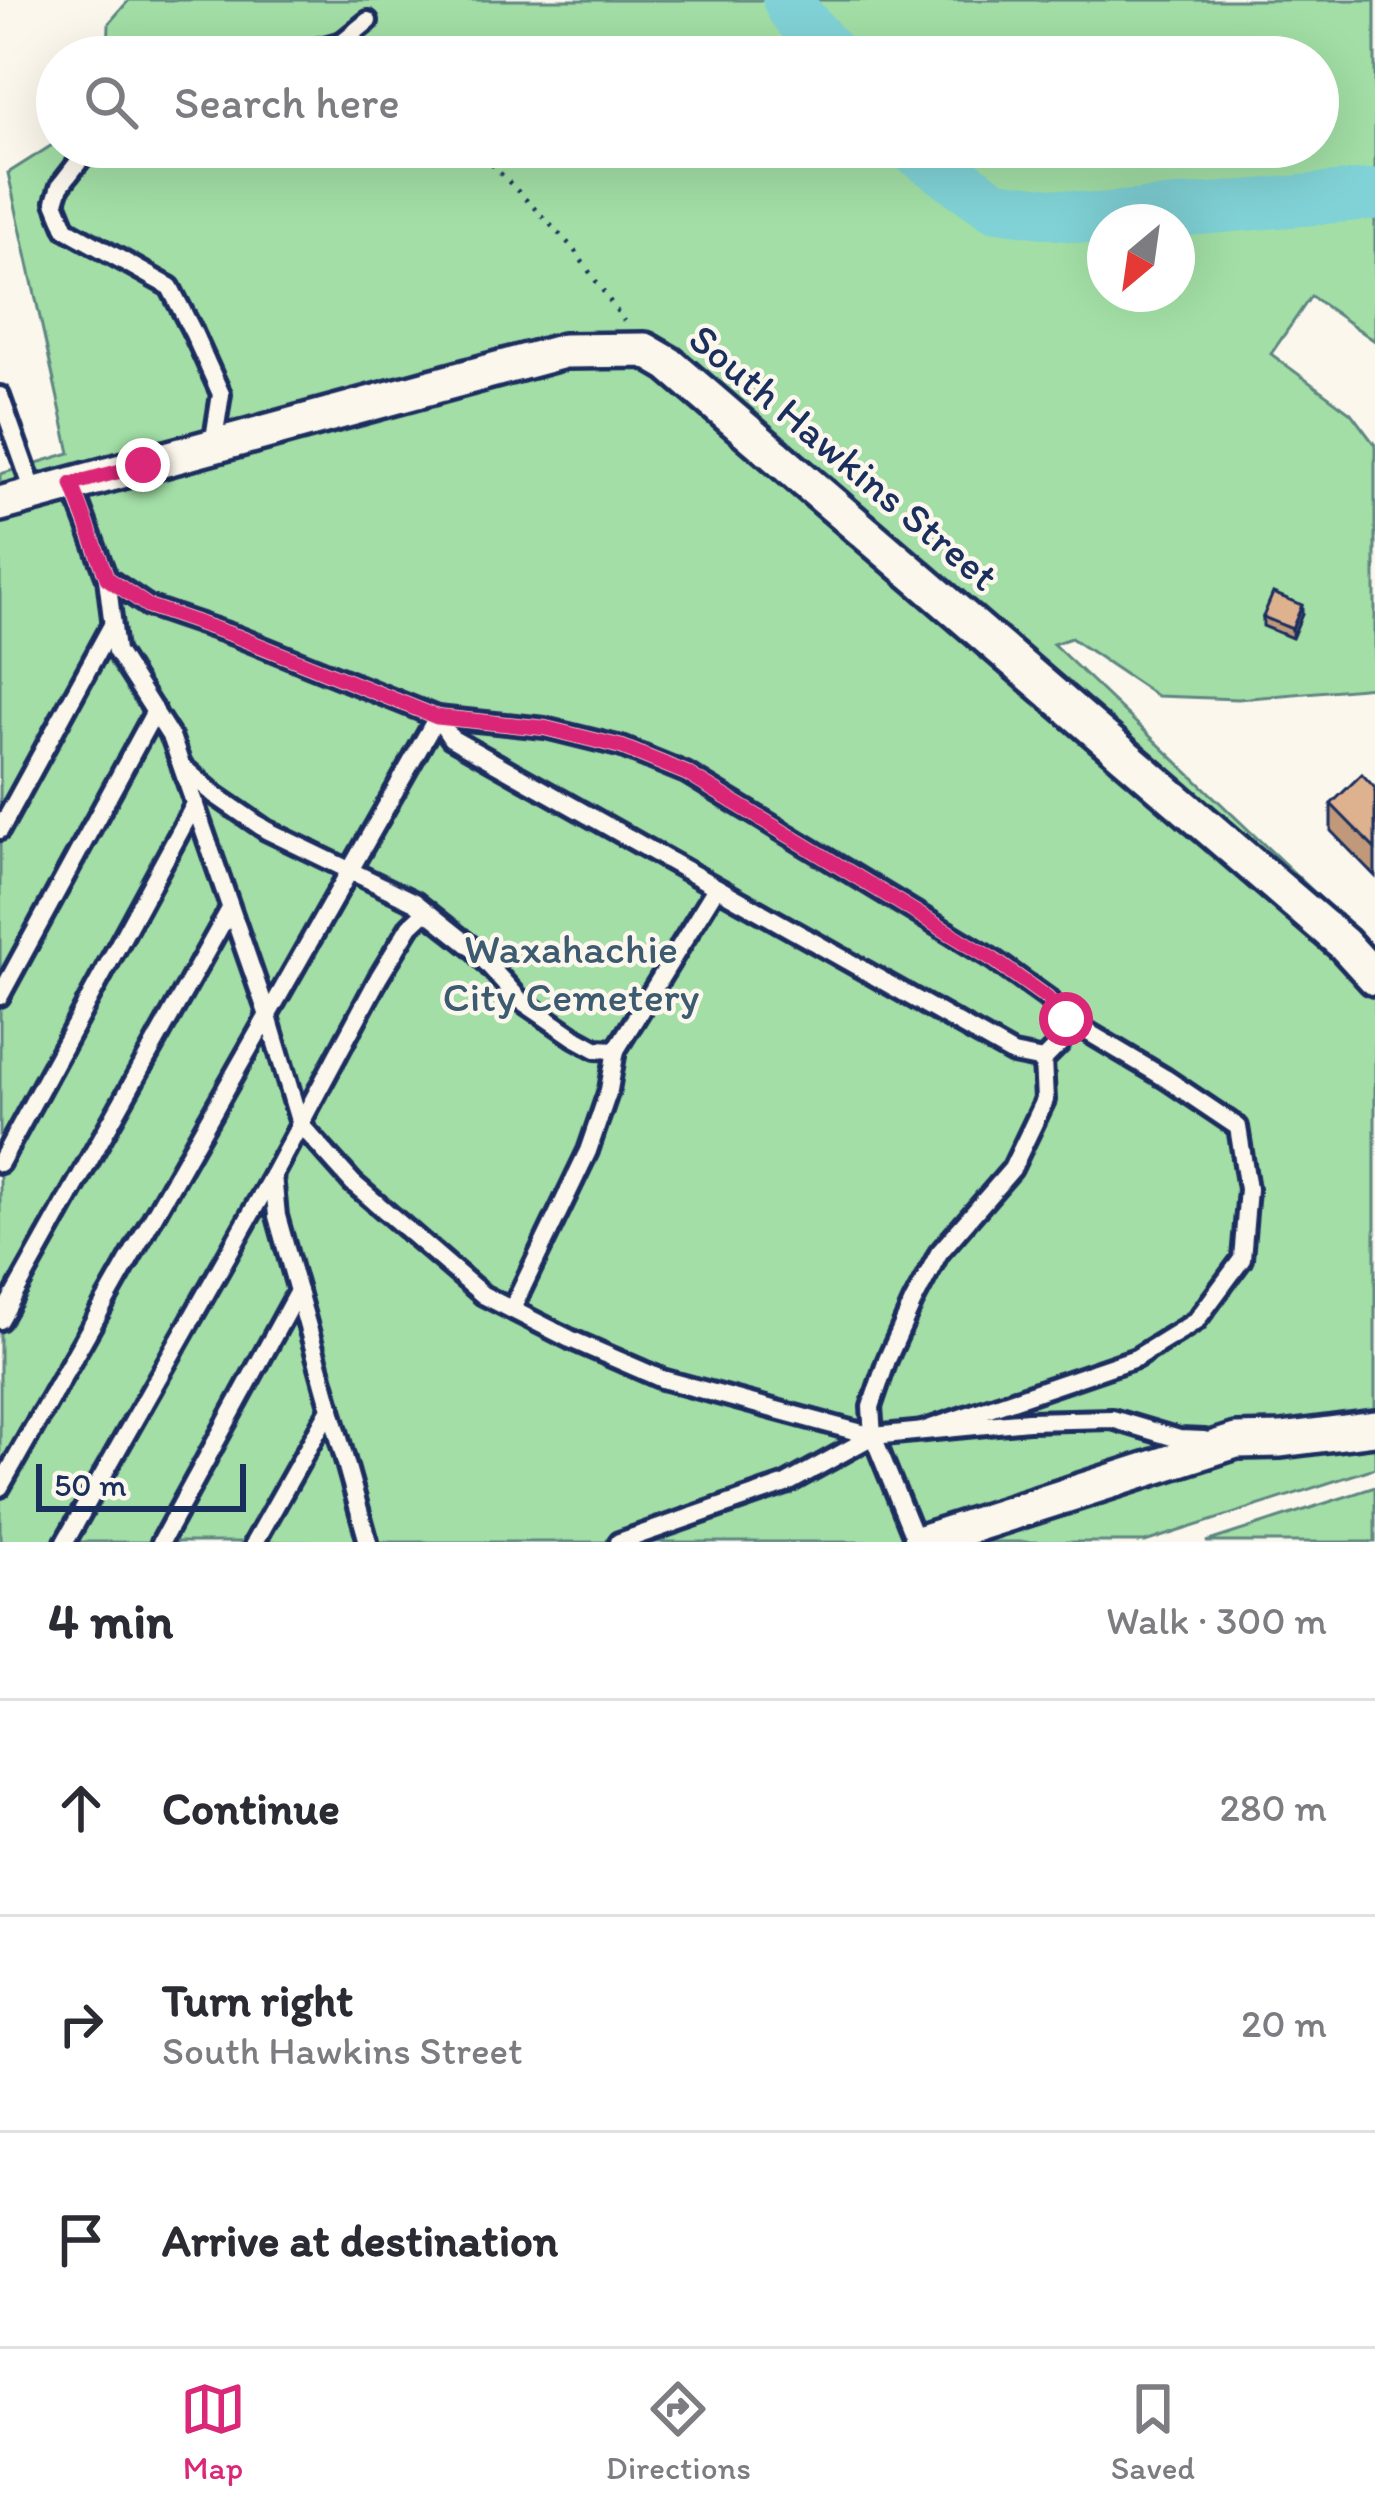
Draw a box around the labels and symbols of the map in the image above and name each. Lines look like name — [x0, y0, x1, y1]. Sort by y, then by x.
north arrow — [1087, 204, 1195, 312]
street label: South Hawkins Street — [679, 313, 1009, 601]
route end — [116, 438, 170, 492]
park label: Waxahachie City Cemetery — [443, 923, 700, 1022]
route start — [1039, 992, 1093, 1046]
scale bar — [36, 1458, 246, 1511]

